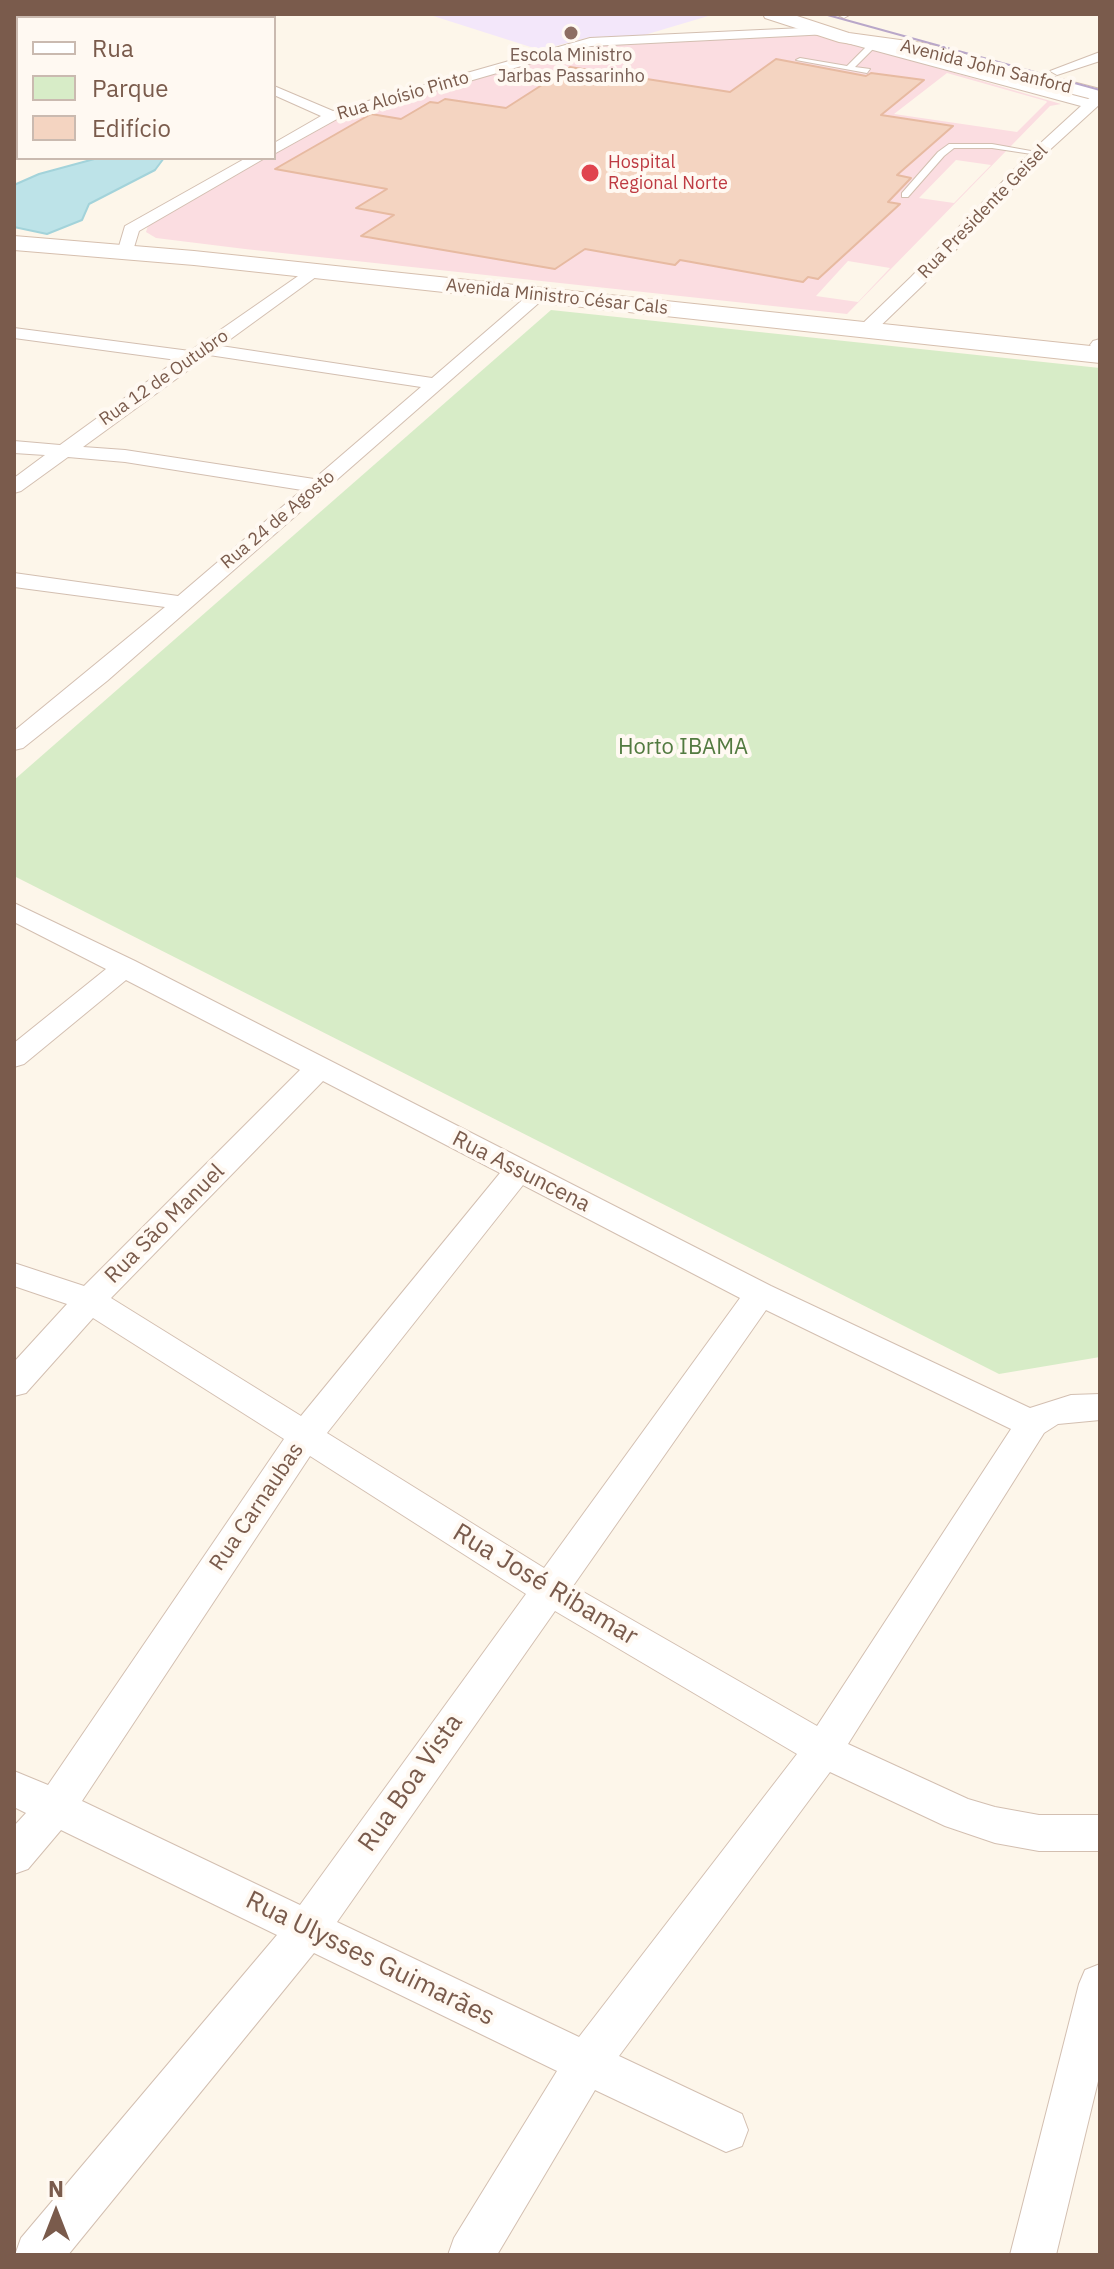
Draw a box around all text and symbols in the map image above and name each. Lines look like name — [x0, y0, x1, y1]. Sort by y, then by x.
legend — [16, 16, 276, 160]
marker: Escola Ministro Jarbas Passarinho — [562, 24, 580, 42]
text: Rua — [92, 32, 134, 64]
street label: Avenida John Sanford — [898, 35, 1074, 99]
place label: Escola Ministro Jarbas Passarinho — [497, 45, 645, 88]
street label: Rua Aloísio Pinto — [335, 67, 471, 125]
text: Parque — [92, 72, 169, 104]
text: Edifício — [92, 112, 171, 144]
street label: Rua Presidente Geisel — [914, 141, 1052, 283]
place label: Hospital Regional Norte — [608, 152, 728, 194]
marker: Hospital Regional Norte — [579, 162, 601, 184]
street label: Avenida Ministro César Cals — [445, 275, 669, 319]
street label: Rua 12 de Outubro — [95, 325, 233, 431]
street label: Rua 24 de Agosto — [217, 466, 339, 574]
park label: Horto IBAMA — [618, 735, 748, 761]
street label: Rua Assuncena — [448, 1126, 594, 1218]
street label: Rua São Manuel — [100, 1159, 230, 1289]
street label: Rua Carnaubas — [204, 1438, 310, 1576]
street label: Rua José Ribamar — [447, 1517, 643, 1653]
street label: Rua Boa Vista — [352, 1708, 470, 1858]
street label: Rua Ulysses Guimarães — [240, 1885, 500, 2033]
north arrow — [16, 2173, 96, 2253]
text: N — [48, 2174, 64, 2203]

